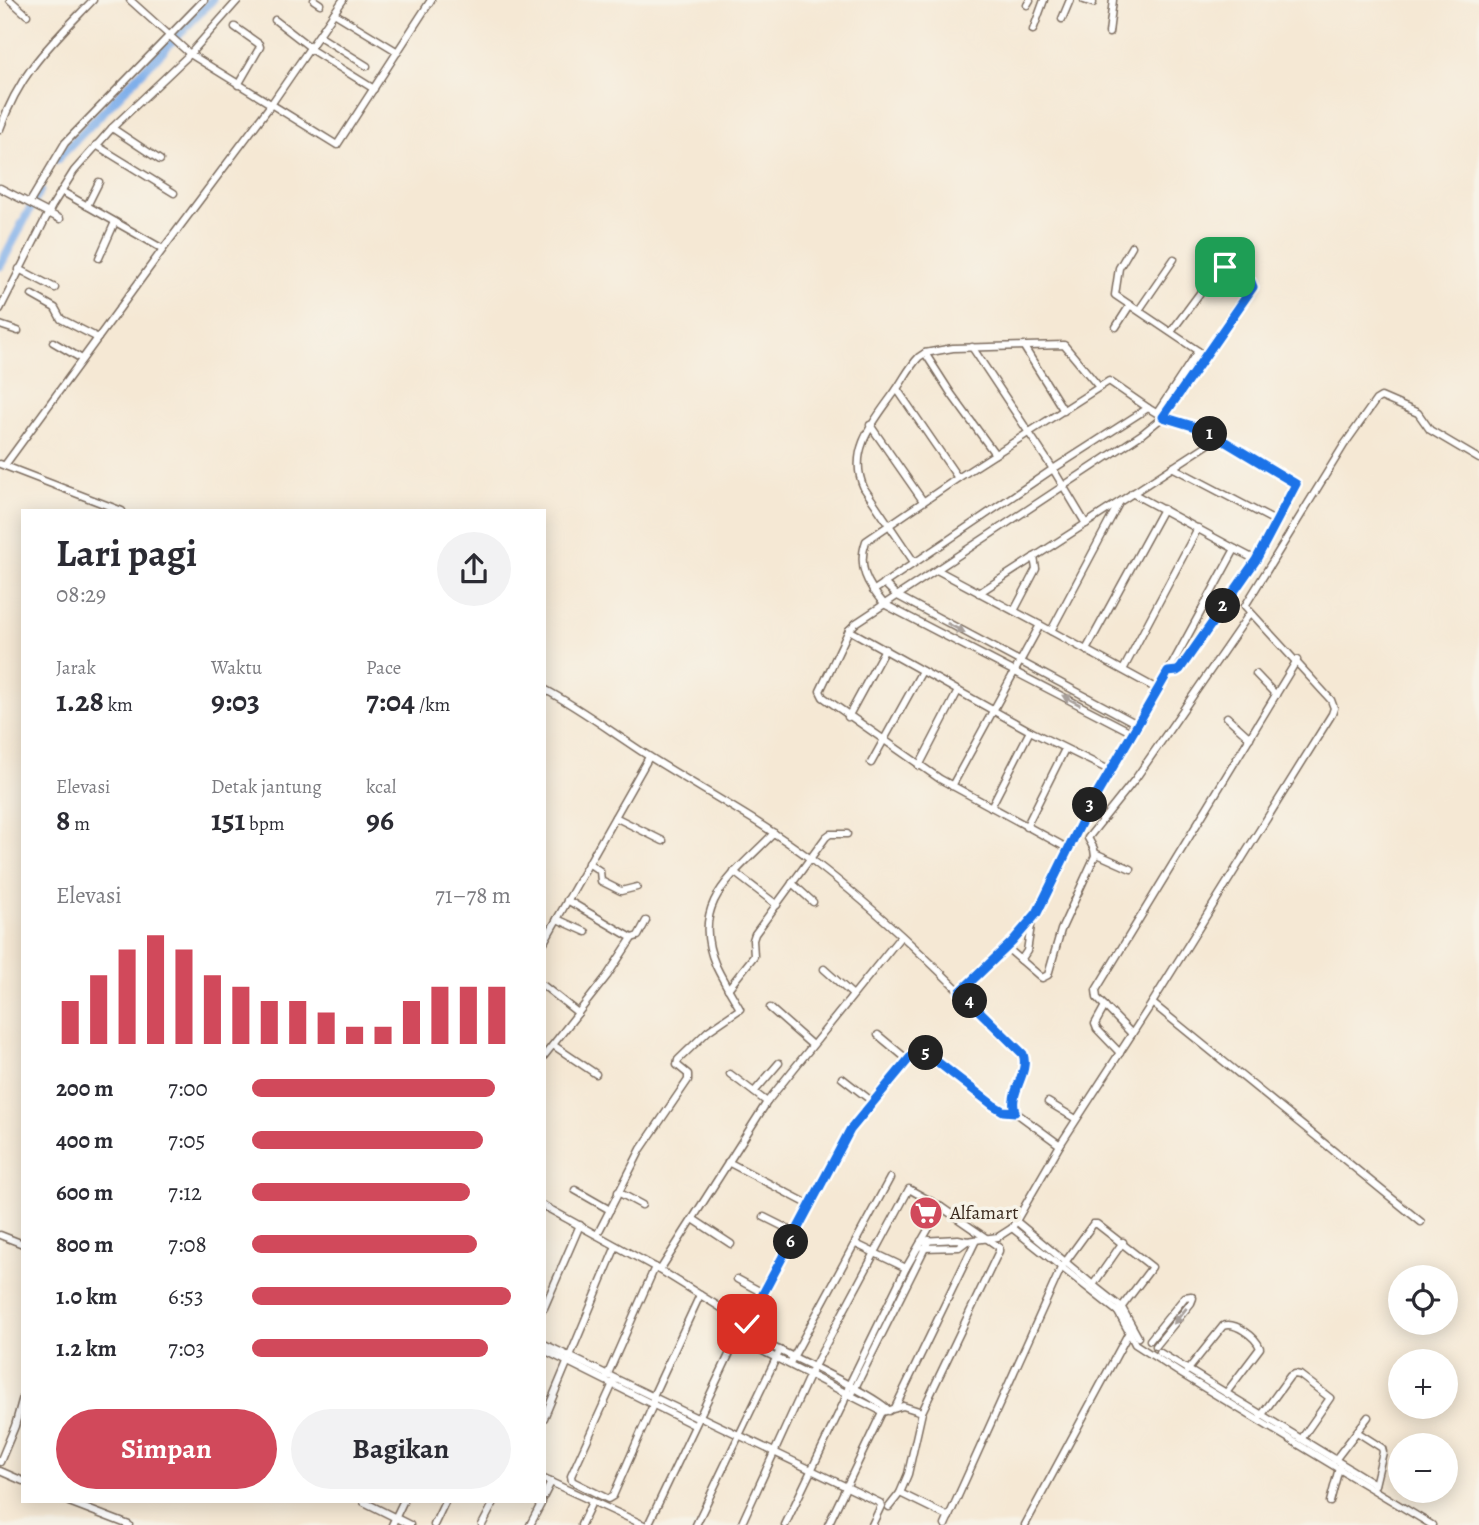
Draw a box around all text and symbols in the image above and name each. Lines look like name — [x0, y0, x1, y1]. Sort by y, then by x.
pin — [1195, 237, 1255, 297]
icon: arrive — [1206, 248, 1244, 286]
pin: 1 — [1192, 416, 1228, 452]
text: 1 — [1206, 420, 1213, 446]
text: Lari pagi — [56, 527, 197, 579]
button: share — [437, 532, 511, 606]
text: 08:29 — [56, 579, 106, 610]
pin: 2 — [1206, 588, 1240, 624]
text: 2 — [1218, 592, 1227, 618]
one-way arrow — [946, 622, 966, 634]
text: Jarak — [56, 655, 96, 681]
text: Waktu — [211, 655, 262, 681]
text: Pace — [366, 655, 401, 681]
text: 1.28 — [56, 681, 104, 721]
text: 9:03 — [211, 681, 260, 721]
text: 7:04 — [366, 681, 415, 721]
text: km — [104, 692, 133, 718]
text: /km — [415, 692, 450, 718]
one-way arrow — [1061, 694, 1080, 706]
text: Elevasi — [56, 774, 110, 800]
text: Detak jantung — [211, 774, 322, 800]
text: kcal — [366, 774, 396, 800]
pin: 3 — [1072, 788, 1108, 822]
text: 3 — [1085, 791, 1094, 817]
text: 8 — [56, 800, 70, 840]
text: 151 — [211, 800, 245, 840]
text: 96 — [366, 800, 394, 840]
text: m — [70, 811, 90, 837]
text: bpm — [245, 811, 285, 837]
text: Elevasi — [56, 880, 122, 911]
text: 71–78 m — [435, 880, 511, 911]
pin: 4 — [953, 984, 988, 1018]
text: 4 — [965, 987, 974, 1013]
pin: 5 — [908, 1036, 944, 1070]
text: 5 — [921, 1039, 930, 1065]
text: 200 m — [56, 1073, 114, 1104]
text: 7:00 — [168, 1073, 208, 1104]
text: 400 m — [56, 1125, 113, 1156]
text: 7:05 — [168, 1125, 205, 1156]
text: 600 m — [56, 1177, 113, 1208]
text: 7:12 — [168, 1177, 202, 1208]
supermarket icon: Alfamart — [907, 1194, 945, 1232]
place label: Alfamart — [949, 1200, 1019, 1226]
pin: 6 — [774, 1224, 808, 1260]
text: 6 — [786, 1228, 795, 1254]
text: 800 m — [56, 1229, 113, 1260]
text: 7:08 — [168, 1229, 207, 1260]
map controls — [1388, 1265, 1458, 1503]
button: locate — [1388, 1265, 1458, 1335]
text: 1.0 km — [56, 1281, 117, 1312]
text: 6:53 — [168, 1281, 204, 1312]
pin — [717, 1294, 777, 1354]
icon: check — [728, 1305, 766, 1343]
one-way arrow — [1173, 1306, 1188, 1324]
text: 1.2 km — [56, 1333, 117, 1364]
text: 7:03 — [168, 1333, 205, 1364]
button: + — [1388, 1349, 1458, 1419]
button: Simpan — [56, 1409, 277, 1489]
button: Bagikan — [291, 1409, 511, 1489]
button: − — [1388, 1433, 1458, 1503]

